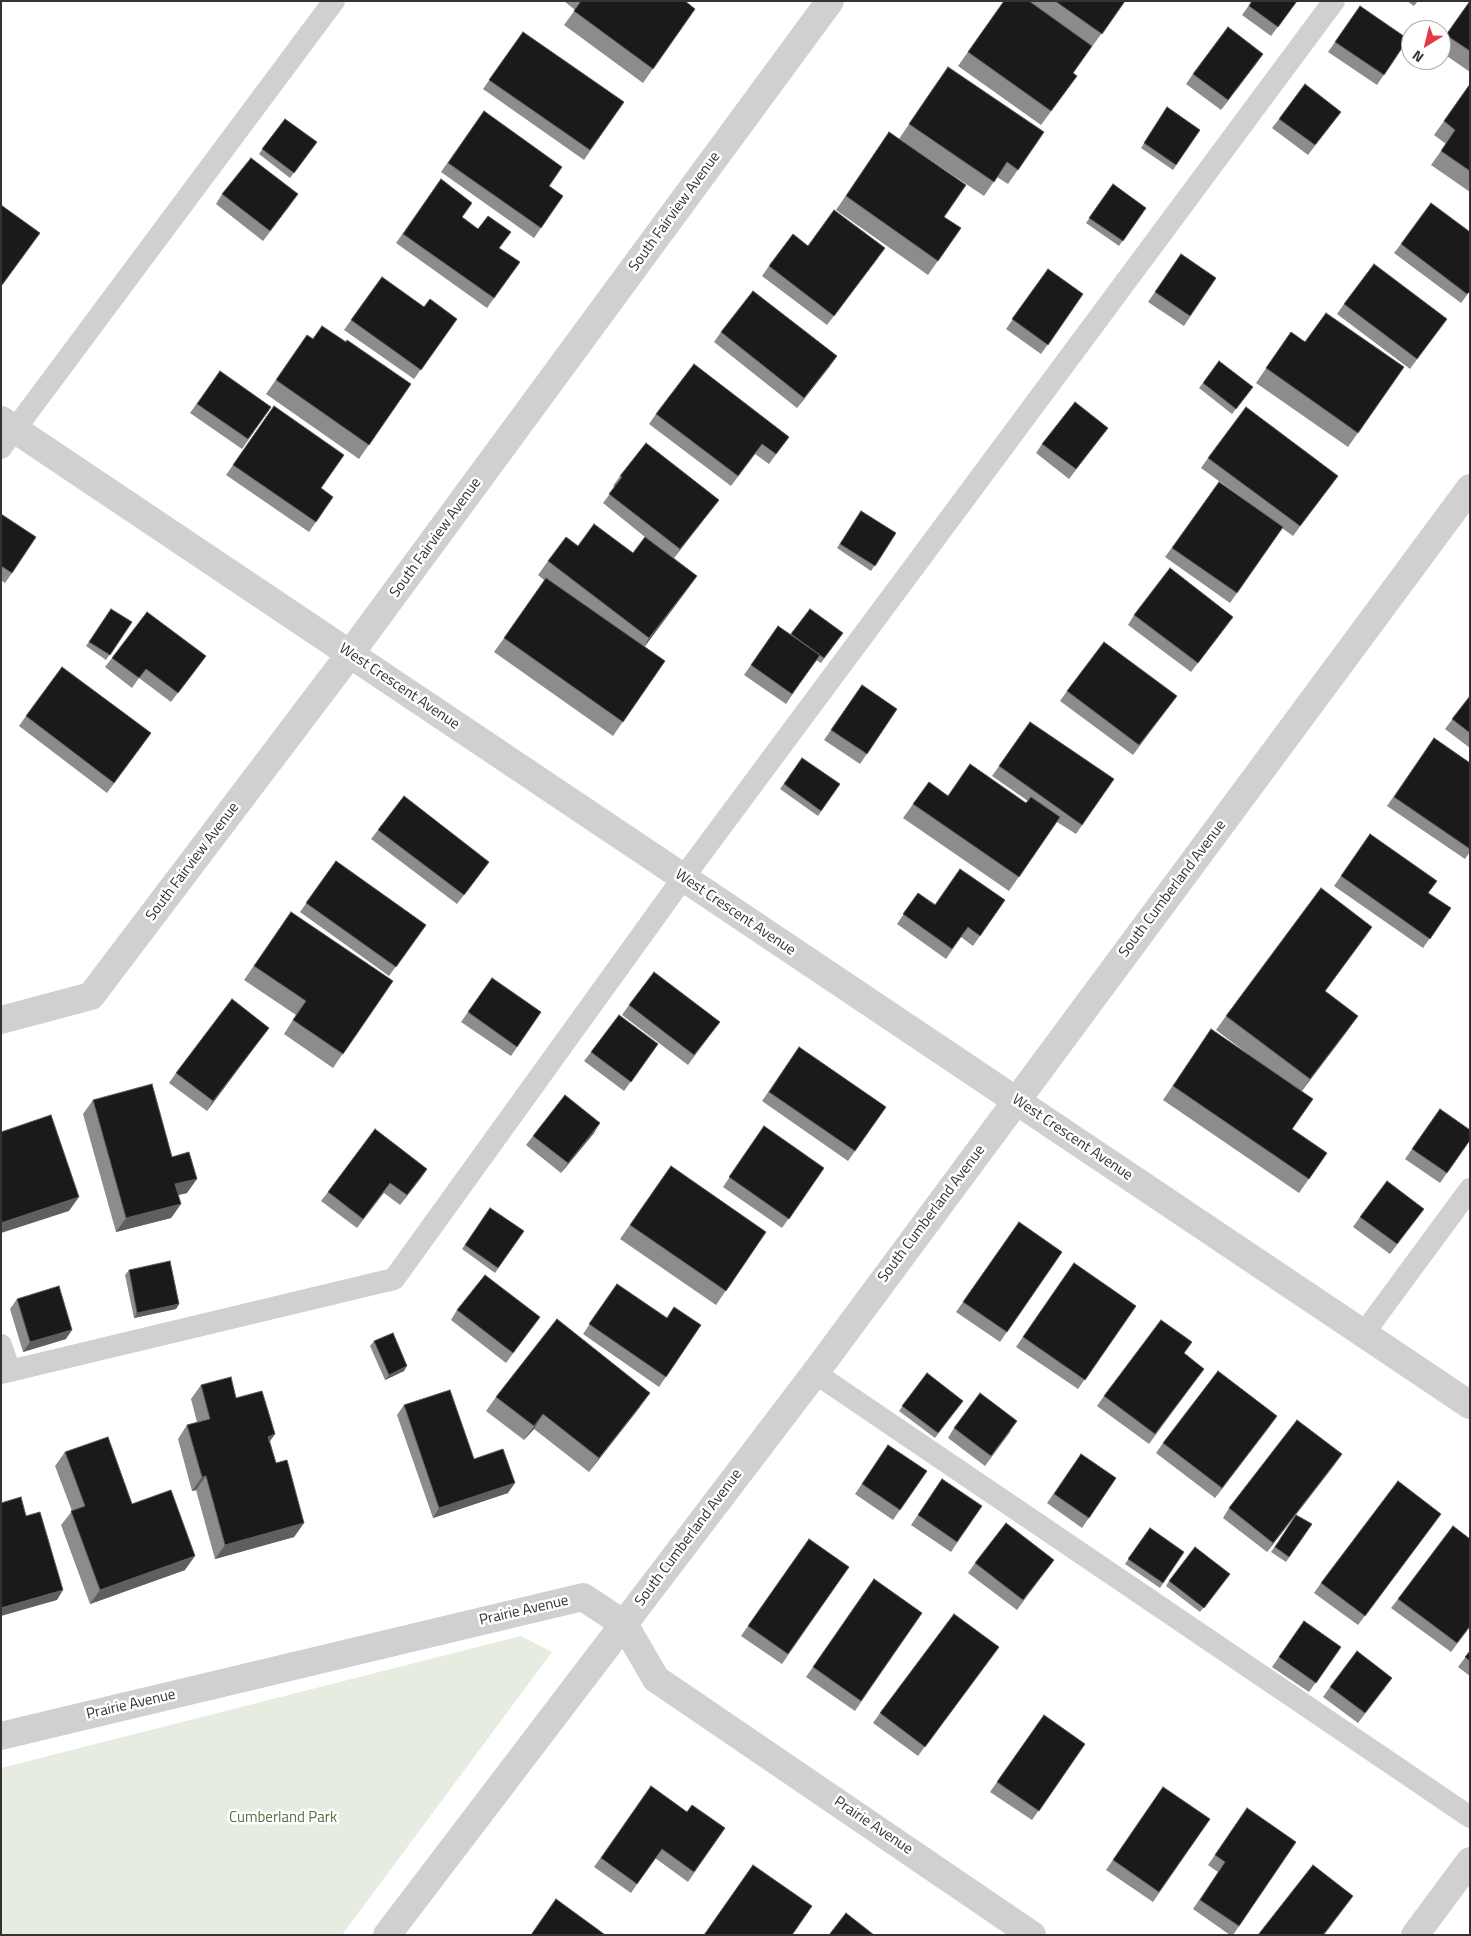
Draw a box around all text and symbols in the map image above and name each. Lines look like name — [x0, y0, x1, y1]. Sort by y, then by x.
north arrow — [1401, 20, 1451, 70]
text: N — [1407, 45, 1428, 68]
street label: South Fairview Avenue — [625, 149, 725, 275]
street label: South Fairview Avenue — [386, 475, 486, 601]
street label: West Crescent Avenue — [335, 640, 463, 734]
street label: South Fairview Avenue — [143, 799, 243, 925]
street label: South Cumberland Avenue — [1116, 817, 1230, 961]
street label: West Crescent Avenue — [671, 866, 799, 960]
street label: West Crescent Avenue — [1008, 1091, 1136, 1185]
street label: South Cumberland Avenue — [875, 1142, 989, 1286]
street label: South Cumberland Avenue — [632, 1466, 746, 1610]
street label: Prairie Avenue — [478, 1592, 570, 1630]
street label: Prairie Avenue — [85, 1686, 177, 1724]
street label: Prairie Avenue — [830, 1793, 916, 1859]
park label: Cumberland Park — [229, 1809, 337, 1827]

